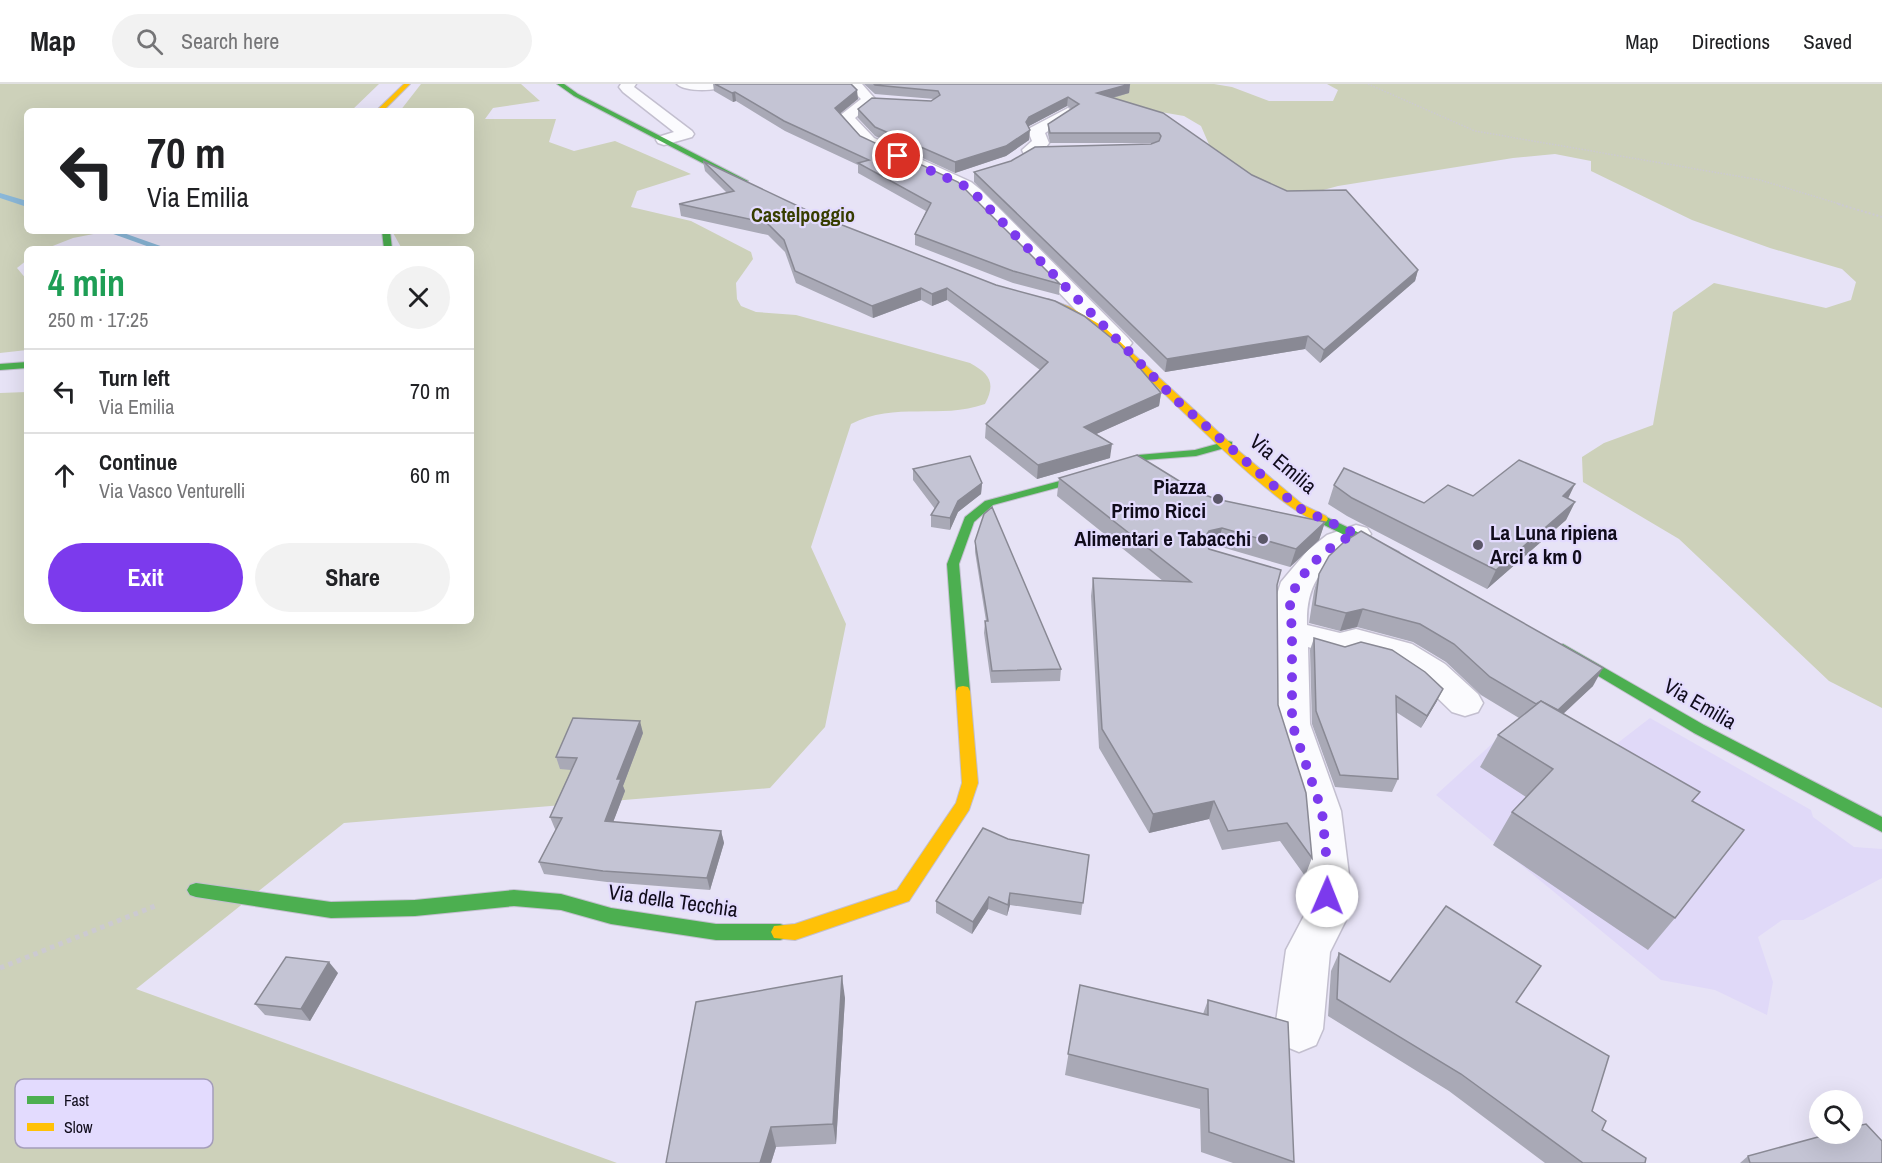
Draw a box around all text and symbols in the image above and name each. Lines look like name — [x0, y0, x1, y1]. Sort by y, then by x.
search box — [112, 14, 532, 68]
text: Map — [30, 22, 76, 60]
icon: search — [133, 25, 166, 58]
text: Search here — [181, 26, 279, 56]
text: Map — [1625, 27, 1659, 56]
text: Directions — [1692, 27, 1770, 56]
text: Saved — [1803, 27, 1852, 56]
text: 70 m — [147, 125, 226, 181]
pin — [872, 130, 923, 181]
icon: left — [48, 132, 126, 210]
icon: arrive — [881, 139, 914, 172]
text: Via Emilia — [147, 179, 249, 215]
district label: Castelpoggio — [751, 201, 855, 228]
text: 4 min — [48, 259, 125, 307]
button: close — [387, 266, 450, 329]
text: 250 m · 17:25 — [48, 306, 148, 333]
text: Turn left — [99, 363, 170, 393]
icon: left — [48, 375, 81, 408]
text: 70 m — [410, 376, 450, 406]
text: Via Emilia — [99, 393, 174, 420]
street label: Via Emilia — [1244, 427, 1323, 500]
text: Continue — [99, 447, 177, 477]
icon: ahead — [48, 459, 81, 492]
text: 60 m — [410, 460, 450, 490]
place label: Piazza Primo Ricci — [1111, 472, 1206, 525]
text: Via Vasco Venturelli — [99, 477, 245, 504]
marker: Piazza Primo Ricci — [1211, 492, 1225, 506]
place label: La Luna ripiena Arci a km 0 — [1490, 518, 1618, 571]
place label: Alimentari e Tabacchi — [1074, 524, 1251, 553]
marker: Alimentari e Tabacchi — [1256, 532, 1270, 546]
marker: La Luna ripiena Arci a km 0 — [1471, 538, 1485, 552]
button: Exit — [48, 543, 243, 612]
button: Share — [255, 543, 450, 612]
street label: Via Emilia — [1659, 671, 1742, 736]
position arrow — [1295, 864, 1359, 928]
street label: Via della Tecchia — [606, 877, 740, 924]
legend — [15, 1079, 213, 1148]
text: Fast — [64, 1089, 89, 1111]
map controls — [1809, 1090, 1863, 1144]
button: search — [1809, 1090, 1863, 1144]
text: Slow — [64, 1116, 93, 1138]

